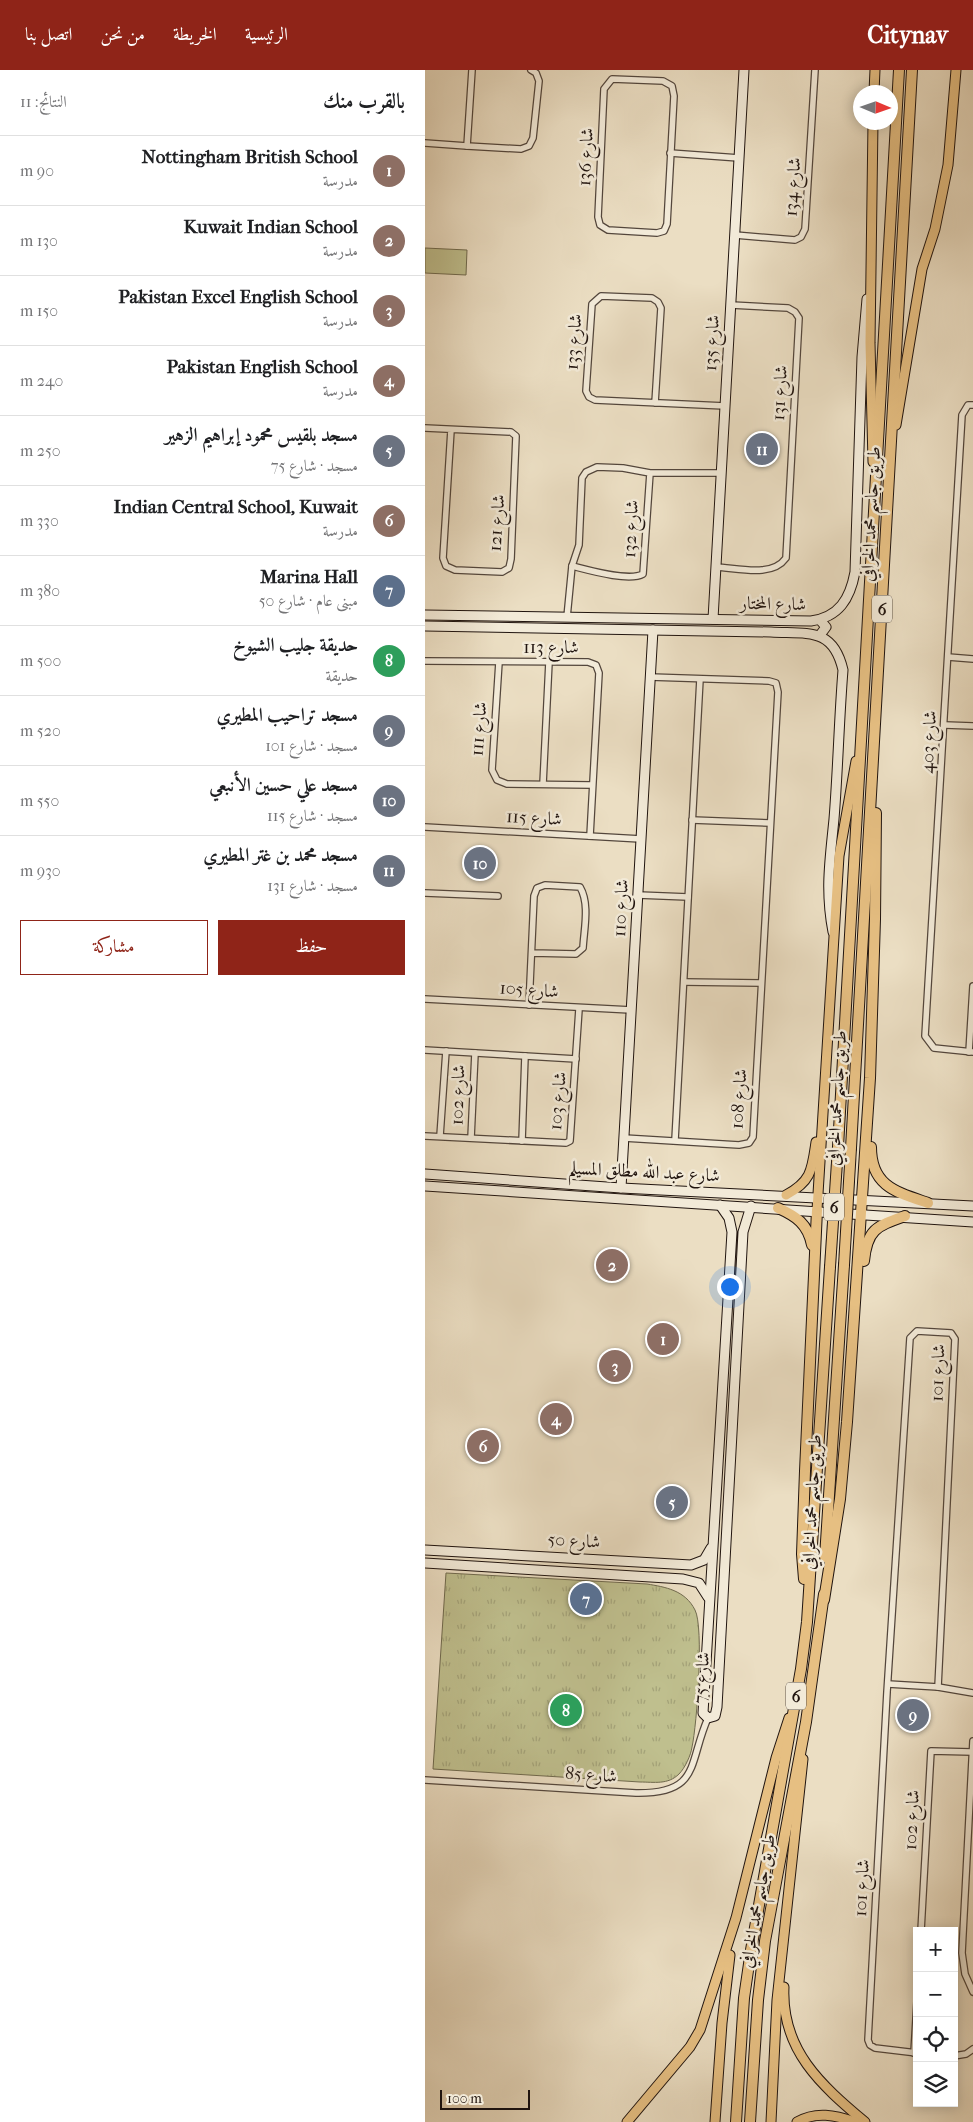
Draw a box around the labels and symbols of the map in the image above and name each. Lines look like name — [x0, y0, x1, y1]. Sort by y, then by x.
north arrow — [853, 85, 898, 130]
street label: شارع 136 — [574, 127, 602, 187]
street label: شارع 134 — [780, 157, 810, 218]
street label: شارع 133 — [562, 313, 590, 371]
street label: شارع 135 — [700, 314, 728, 372]
street label: شارع 131 — [768, 365, 796, 421]
pin: 11 — [746, 430, 778, 468]
street label: طريق جاسم محمد الخرافي — [857, 446, 892, 583]
street label: شارع 121 — [485, 494, 513, 553]
street label: شارع 132 — [619, 499, 647, 559]
street label: شارع المختار — [738, 593, 806, 619]
road number: 6 — [872, 596, 892, 622]
street label: شارع 113 — [523, 637, 579, 662]
street label: شارع 111 — [467, 701, 495, 757]
street label: شارع 403 — [917, 710, 945, 774]
street label: شارع 115 — [505, 806, 562, 834]
pin: 10 — [464, 844, 496, 882]
street label: شارع 110 — [609, 879, 637, 938]
street label: شارع 105 — [498, 977, 559, 1007]
street label: طريق جاسم محمد الخرافي — [823, 1030, 858, 1167]
street label: شارع 102 — [446, 1064, 474, 1126]
street label: شارع 108 — [726, 1068, 756, 1130]
street label: شارع 103 — [545, 1071, 575, 1132]
street label: شارع عبد الله مطلق المسيلم — [567, 1154, 721, 1193]
road number: 6 — [824, 1194, 844, 1220]
pin: 2 — [596, 1246, 628, 1284]
your location — [717, 1274, 743, 1300]
pin: 1 — [647, 1320, 679, 1358]
street label: شارع 101 — [926, 1344, 953, 1402]
pin: 3 — [599, 1347, 631, 1385]
pin: 4 — [540, 1400, 572, 1438]
pin: 6 — [467, 1427, 499, 1465]
street label: طريق جاسم محمد الخرافي — [798, 1434, 833, 1571]
pin: 5 — [656, 1483, 688, 1521]
street label: شارع 50 — [547, 1529, 601, 1557]
pin: 7 — [570, 1580, 602, 1618]
street label: شارع 75 — [690, 1652, 718, 1705]
road number: 6 — [786, 1682, 806, 1710]
pin: 8 — [550, 1691, 582, 1729]
pin: 9 — [897, 1696, 929, 1734]
street label: شارع 85 — [564, 1763, 618, 1791]
street label: شارع 102 — [900, 1789, 928, 1851]
street label: طريق جاسم محمد الخرافي — [736, 1832, 787, 1971]
street label: شارع 101 — [850, 1859, 878, 1918]
scale bar — [440, 2087, 530, 2110]

